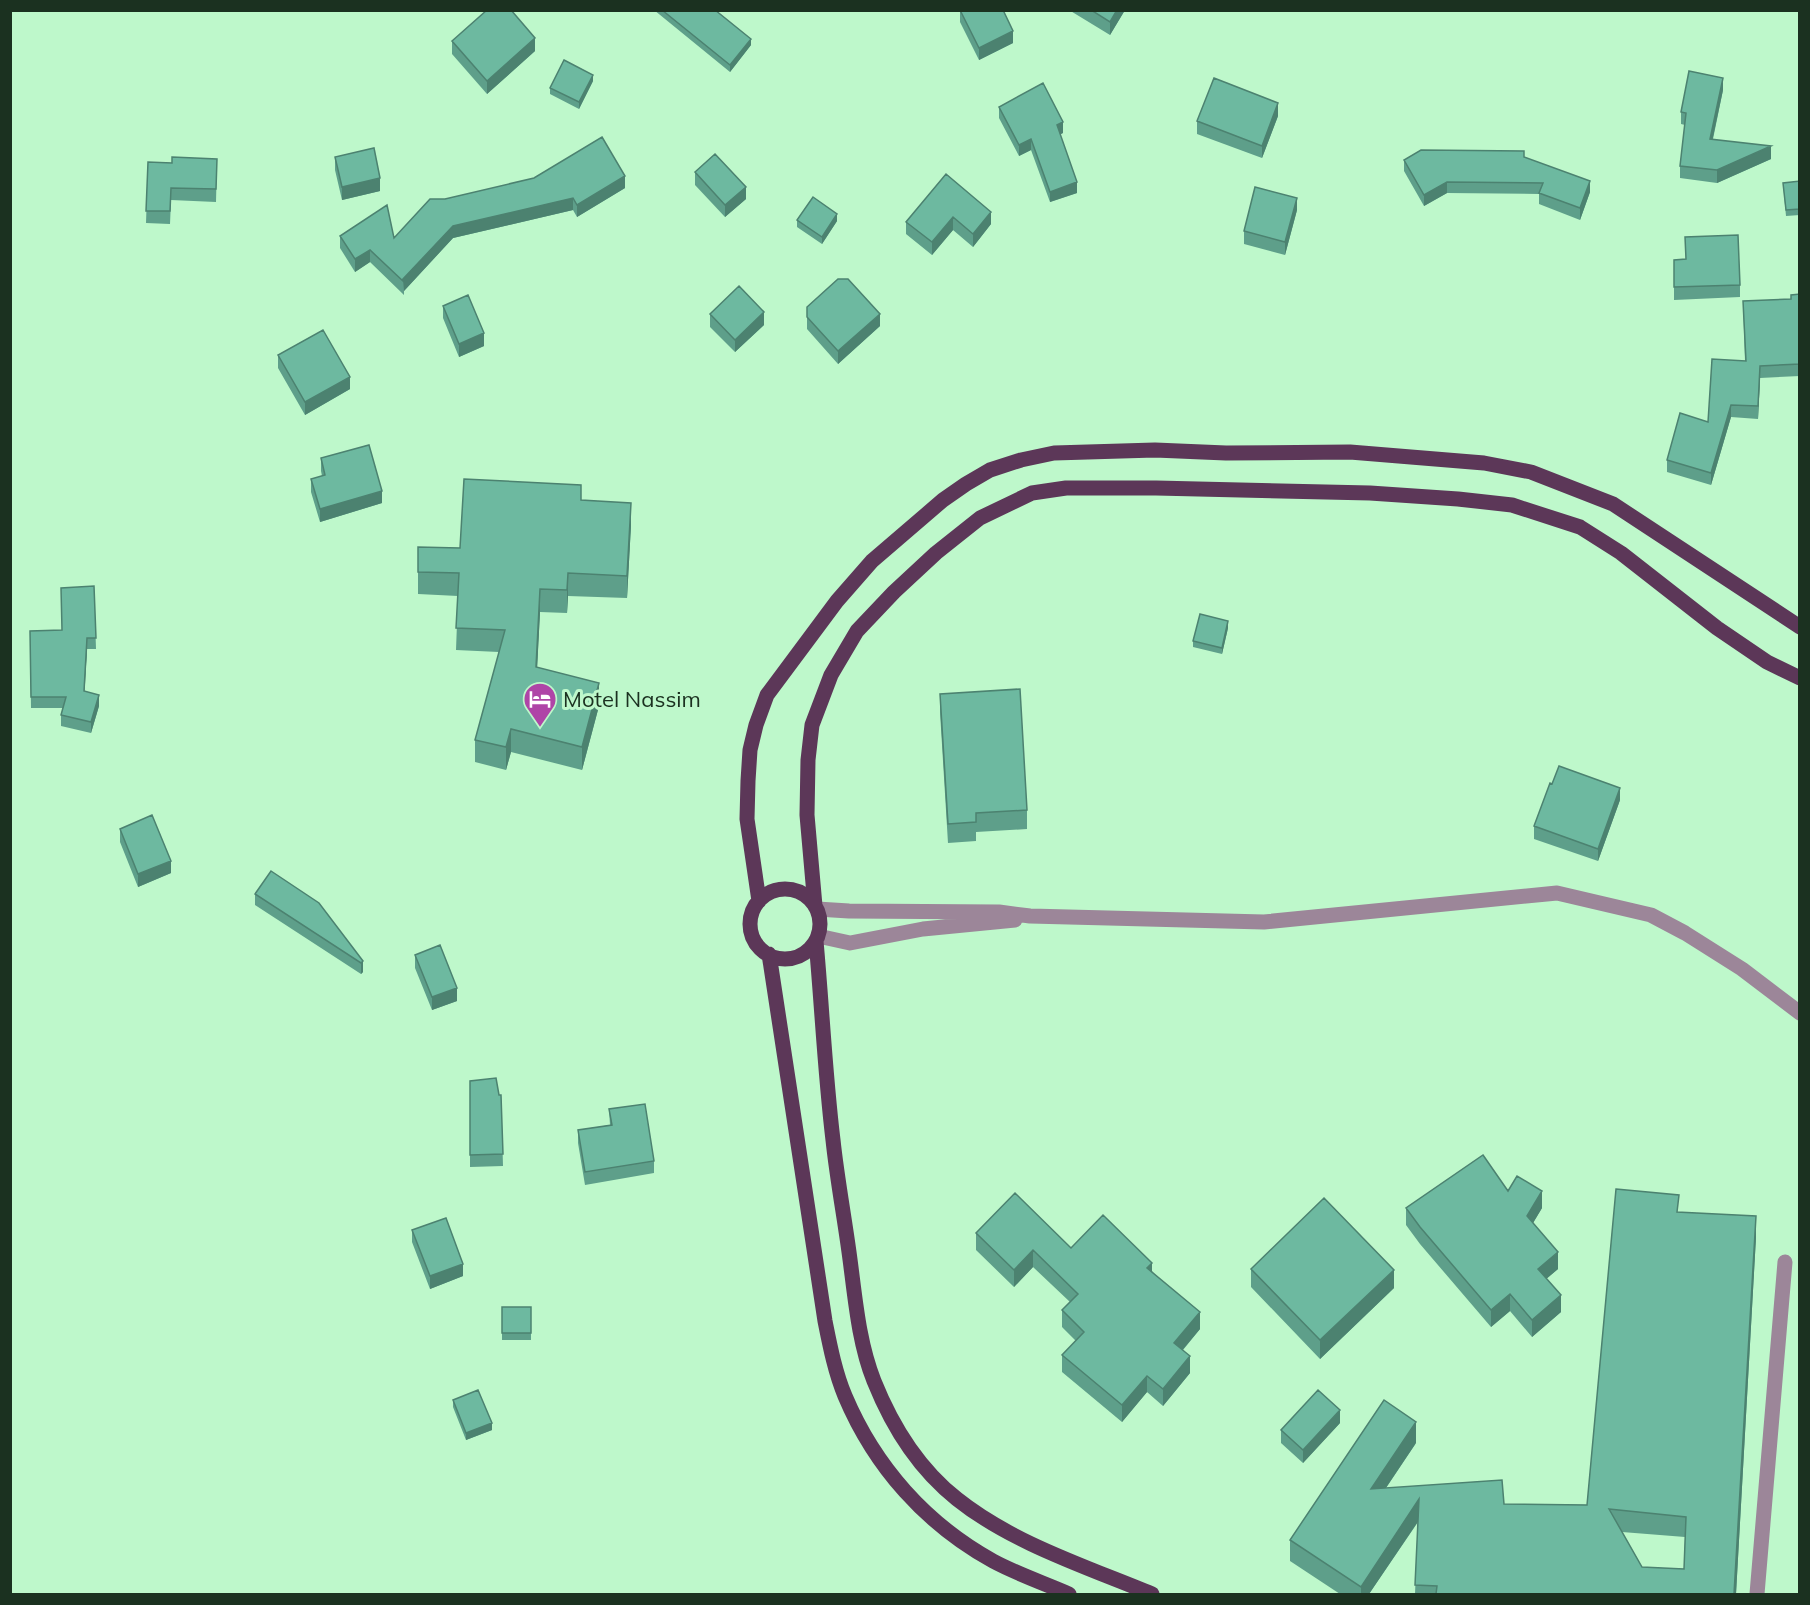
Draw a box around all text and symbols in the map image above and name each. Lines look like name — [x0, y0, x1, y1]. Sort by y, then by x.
hotel icon: Motel Nassim — [522, 681, 558, 728]
place label: Motel Nassim — [563, 685, 701, 713]

